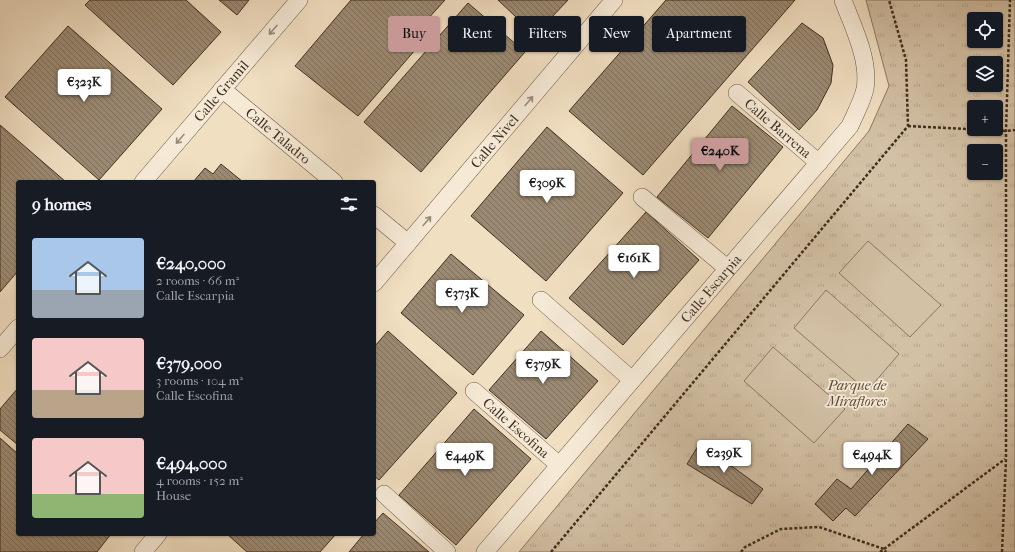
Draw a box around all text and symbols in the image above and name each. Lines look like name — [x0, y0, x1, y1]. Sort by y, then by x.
map controls — [967, 12, 1003, 180]
button: locate — [967, 12, 1003, 48]
chip: Buy — [388, 16, 440, 52]
chip: Rent — [448, 16, 506, 52]
chip: Filters — [514, 16, 581, 52]
chip: New — [589, 16, 644, 52]
chip: Apartment — [652, 16, 746, 52]
one-way arrow — [269, 24, 278, 35]
button: layers — [967, 56, 1003, 92]
street label: Calle Gramil — [190, 57, 253, 125]
pin: €323K — [56, 69, 112, 103]
text: €323K — [67, 74, 101, 89]
one-way arrow — [524, 95, 533, 106]
street label: Calle Barrena — [741, 95, 815, 162]
button: + — [967, 100, 1003, 136]
street label: Calle Taladro — [242, 104, 314, 168]
street label: Calle Nivel — [467, 111, 522, 172]
one-way arrow — [175, 134, 184, 144]
pin: €240K — [692, 138, 748, 172]
text: €240K — [701, 143, 739, 158]
button: − — [967, 144, 1003, 180]
pin: €309K — [519, 170, 575, 204]
text: €309K — [529, 175, 565, 190]
icon: filters — [338, 193, 360, 215]
text: 9 homes — [32, 194, 91, 214]
one-way arrow — [422, 216, 431, 227]
pin: €161K — [606, 245, 662, 279]
text: €161K — [617, 250, 651, 265]
street label: Calle Escarpia — [677, 251, 745, 326]
text: €240,000 — [156, 253, 226, 273]
icon: home — [64, 254, 112, 302]
text: 2 rooms · 66 m² — [156, 273, 239, 288]
pin: €373K — [434, 280, 490, 314]
text: €373K — [445, 285, 479, 300]
text: Calle Escarpia — [156, 288, 234, 303]
pin: €379K — [515, 351, 571, 385]
text: €379,000 — [156, 353, 222, 373]
icon: home — [64, 354, 112, 402]
text: €379K — [525, 356, 561, 371]
text: 3 rooms · 104 m² — [156, 373, 243, 388]
park label: Parque de Miraflores — [826, 377, 887, 410]
text: Calle Escofina — [156, 388, 233, 403]
street label: Calle Escofina — [479, 394, 553, 462]
pin: €239K — [696, 440, 752, 474]
pin: €494K — [844, 442, 900, 476]
pin: €449K — [437, 443, 493, 477]
text: €239K — [706, 445, 742, 460]
text: €494K — [852, 447, 892, 462]
text: €449K — [445, 448, 485, 463]
text: €494,000 — [156, 453, 227, 473]
icon: home — [64, 454, 112, 502]
text: 4 rooms · 152 m² — [156, 473, 243, 488]
text: House — [156, 488, 191, 503]

